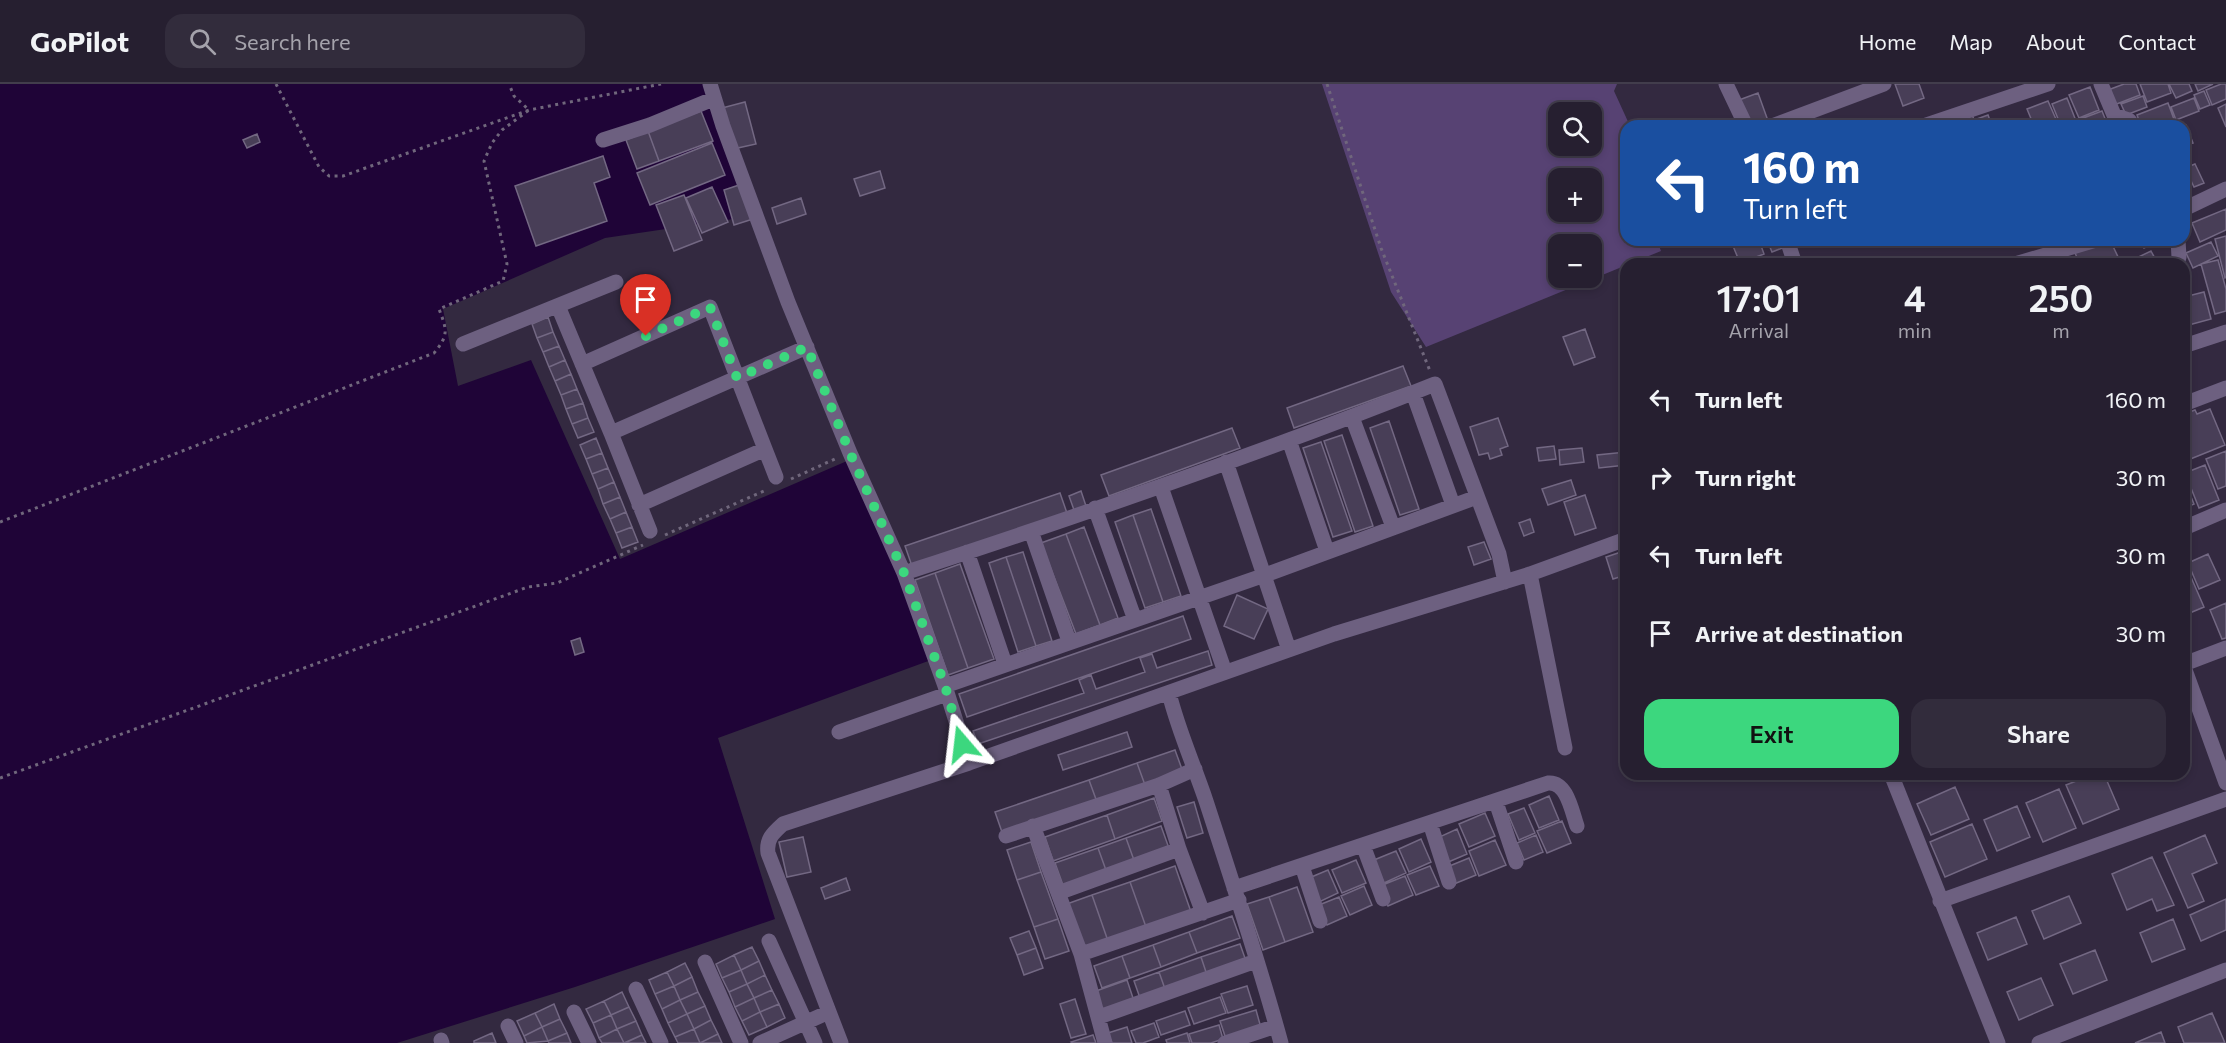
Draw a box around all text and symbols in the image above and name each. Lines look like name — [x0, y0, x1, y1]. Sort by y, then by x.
search box — [165, 14, 585, 68]
text: GoPilot — [30, 24, 129, 58]
icon: search — [186, 25, 219, 58]
text: Search here — [234, 28, 351, 55]
text: Home — [1859, 29, 1916, 54]
text: Map — [1949, 29, 1993, 54]
text: About — [2026, 29, 2085, 54]
text: Contact — [2118, 29, 2196, 54]
map controls — [1548, 102, 1602, 288]
button: search — [1548, 102, 1602, 156]
text: 160 m — [1743, 140, 1861, 192]
icon: left — [1644, 144, 1722, 222]
button: + — [1548, 168, 1602, 222]
text: Turn left — [1743, 192, 1847, 225]
button: − — [1548, 234, 1602, 288]
pin — [620, 274, 671, 336]
text: 17:01 — [1717, 275, 1801, 319]
text: 4 — [1904, 275, 1926, 319]
text: 250 — [2028, 275, 2093, 319]
icon: arrive — [629, 283, 662, 316]
text: Arrival — [1729, 318, 1789, 342]
text: min — [1898, 318, 1932, 342]
text: m — [2052, 318, 2070, 342]
icon: left — [1644, 383, 1677, 416]
text: Turn left — [1695, 386, 1782, 413]
text: 160 m — [2105, 386, 2166, 413]
icon: right — [1644, 461, 1677, 494]
text: Turn right — [1695, 464, 1796, 491]
text: 30 m — [2116, 464, 2166, 491]
icon: left — [1644, 539, 1677, 572]
text: Turn left — [1695, 542, 1782, 569]
text: 30 m — [2116, 542, 2166, 569]
icon: arrive — [1644, 617, 1677, 650]
text: Arrive at destination — [1695, 620, 1903, 647]
text: 30 m — [2116, 620, 2166, 647]
button: Exit — [1644, 699, 1899, 768]
button: Share — [1911, 699, 2166, 768]
position arrow — [930, 712, 994, 776]

